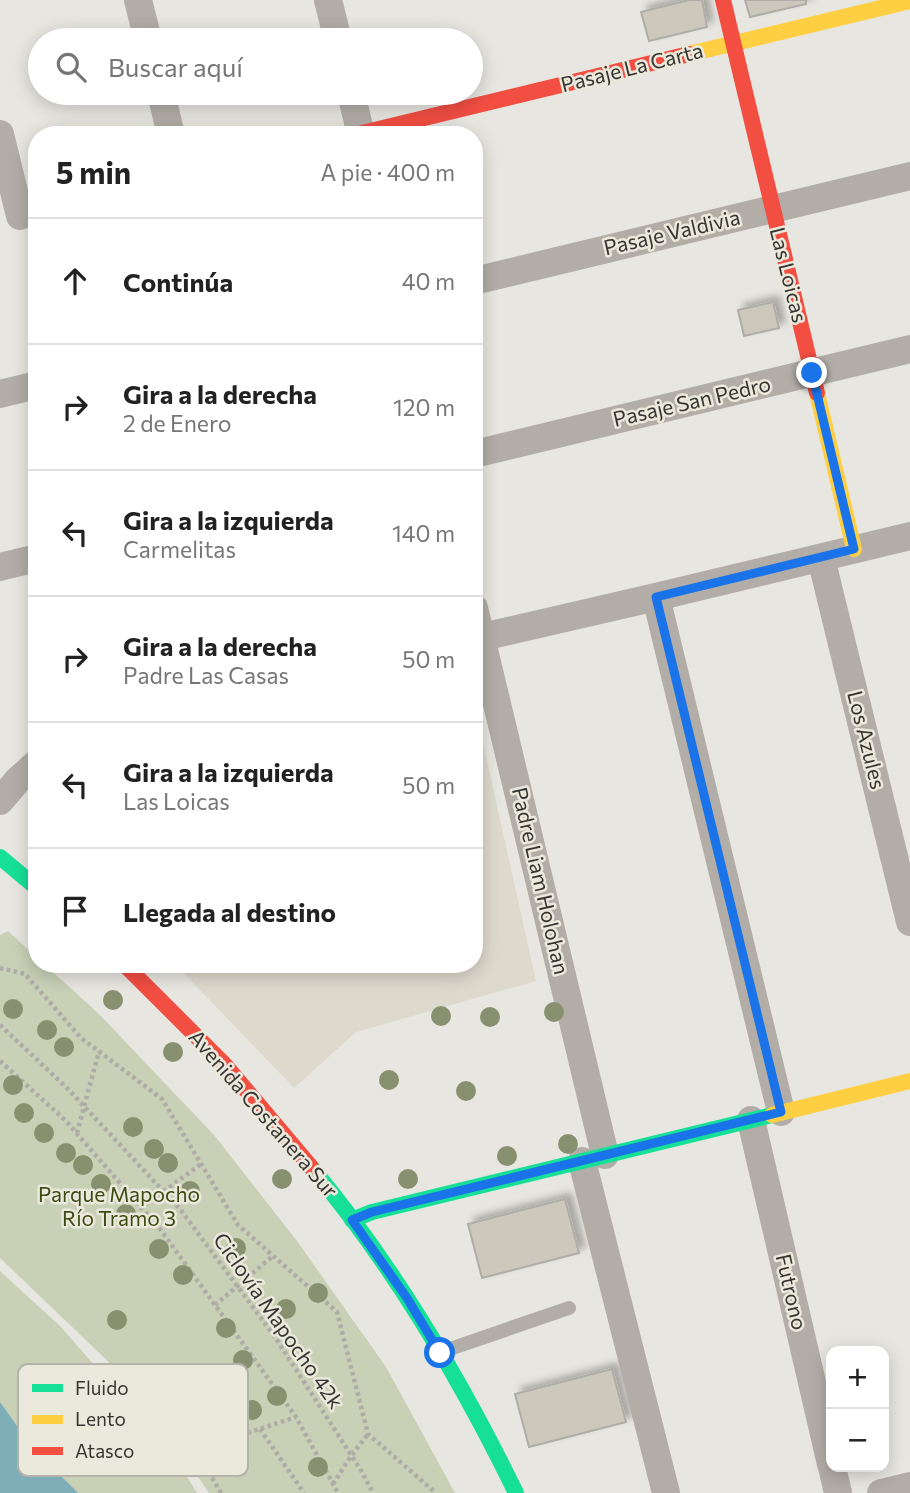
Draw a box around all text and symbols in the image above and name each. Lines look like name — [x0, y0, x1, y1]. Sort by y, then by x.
search box — [28, 28, 483, 105]
street label: Pasaje La Carta — [558, 37, 705, 96]
icon: search — [52, 48, 90, 86]
text: Buscar aquí — [108, 51, 243, 82]
text: 5 min — [56, 153, 131, 190]
text: A pie · 400 m — [321, 158, 455, 186]
street label: Pasaje Valdivia — [601, 204, 742, 259]
street label: Las Loicas — [766, 224, 813, 325]
icon: ahead — [56, 262, 94, 300]
text: Continúa — [123, 266, 233, 297]
text: 40 m — [402, 267, 455, 295]
route end — [796, 357, 827, 388]
street label: Pasaje San Pedro — [610, 370, 773, 431]
text: Gira a la derecha — [123, 378, 317, 409]
icon: right — [56, 388, 94, 426]
text: 120 m — [393, 393, 455, 421]
text: 2 de Enero — [123, 409, 231, 437]
text: Gira a la izquierda — [123, 504, 334, 535]
icon: left — [56, 514, 94, 552]
text: 140 m — [392, 519, 455, 547]
text: Carmelitas — [123, 535, 236, 563]
text: Gira a la derecha — [123, 630, 317, 661]
icon: right — [56, 640, 94, 678]
text: 50 m — [402, 645, 455, 673]
text: Padre Las Casas — [123, 661, 289, 689]
street label: Los Azules — [843, 688, 892, 791]
text: Gira a la izquierda — [123, 756, 334, 787]
icon: left — [56, 766, 94, 804]
text: 50 m — [402, 771, 455, 799]
street label: Padre Liam Holohan — [508, 785, 575, 977]
text: Las Loicas — [123, 787, 230, 815]
icon: arrive — [56, 892, 94, 930]
text: Llegada al destino — [123, 896, 336, 927]
street label: Avenida Costanera Sur — [184, 1024, 344, 1202]
park label: Parque Mapocho Río Tramo 3 — [38, 1181, 200, 1230]
street label: Ciclovía Mapocho 42k — [209, 1227, 349, 1413]
street label: Futrono — [772, 1251, 813, 1332]
route start — [424, 1337, 455, 1368]
map controls — [826, 1346, 889, 1472]
button: + — [826, 1346, 889, 1409]
legend — [18, 1364, 248, 1476]
text: Fluido — [75, 1376, 129, 1399]
text: Lento — [75, 1407, 126, 1430]
button: − — [826, 1409, 889, 1472]
text: Atasco — [75, 1439, 134, 1462]

